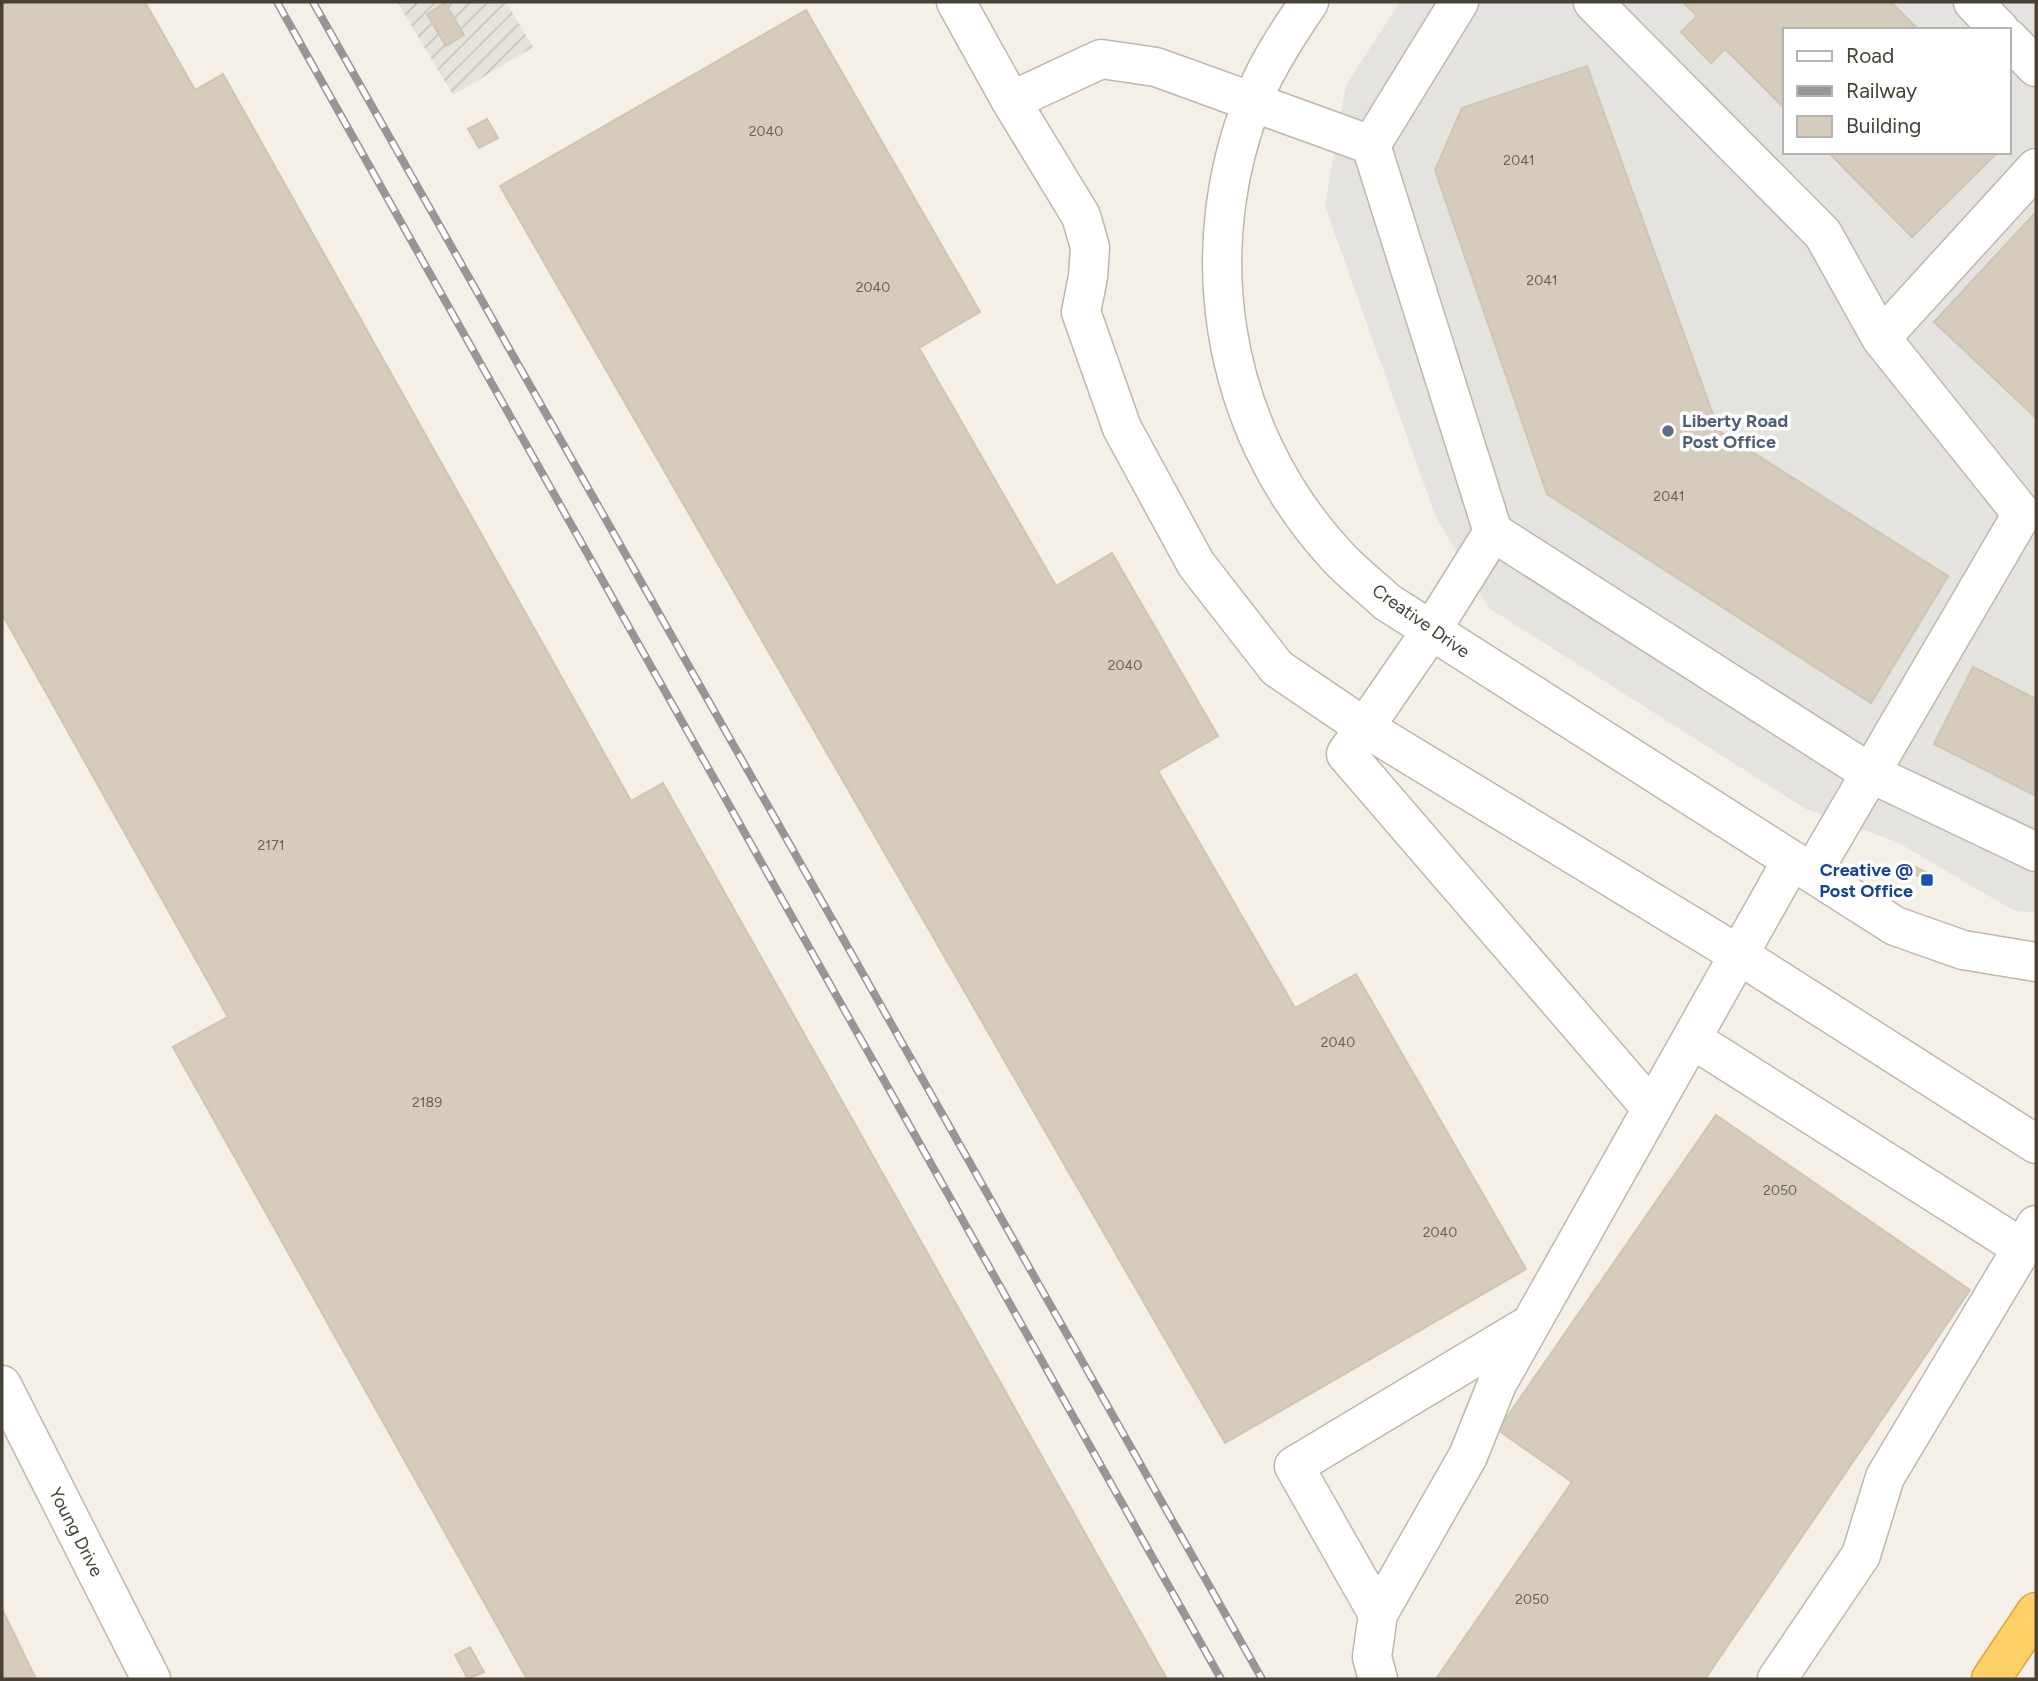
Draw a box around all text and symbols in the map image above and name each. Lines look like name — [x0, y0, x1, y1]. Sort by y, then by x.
legend — [1783, 28, 2010, 154]
text: Road — [1846, 43, 1894, 68]
text: Railway — [1846, 78, 1917, 103]
text: Building — [1846, 113, 1921, 138]
house number: 2040 — [749, 123, 783, 140]
house number: 2041 — [1503, 152, 1535, 169]
house number: 2041 — [1526, 272, 1558, 289]
house number: 2040 — [856, 279, 890, 296]
place label: Liberty Road Post Office — [1682, 410, 1788, 453]
marker: Liberty Road Post Office — [1660, 423, 1676, 439]
house number: 2041 — [1653, 488, 1685, 505]
street label: Creative Drive — [1368, 579, 1474, 663]
house number: 2040 — [1108, 657, 1142, 674]
house number: 2171 — [258, 837, 284, 854]
place label: Creative @ Post Office — [1819, 859, 1913, 902]
marker: Creative @ Post Office — [1919, 872, 1935, 888]
house number: 2040 — [1321, 1034, 1355, 1051]
house number: 2189 — [412, 1094, 442, 1111]
house number: 2050 — [1763, 1182, 1797, 1199]
house number: 2040 — [1423, 1224, 1457, 1241]
street label: Young Drive — [44, 1484, 108, 1580]
house number: 2050 — [1515, 1591, 1549, 1608]

